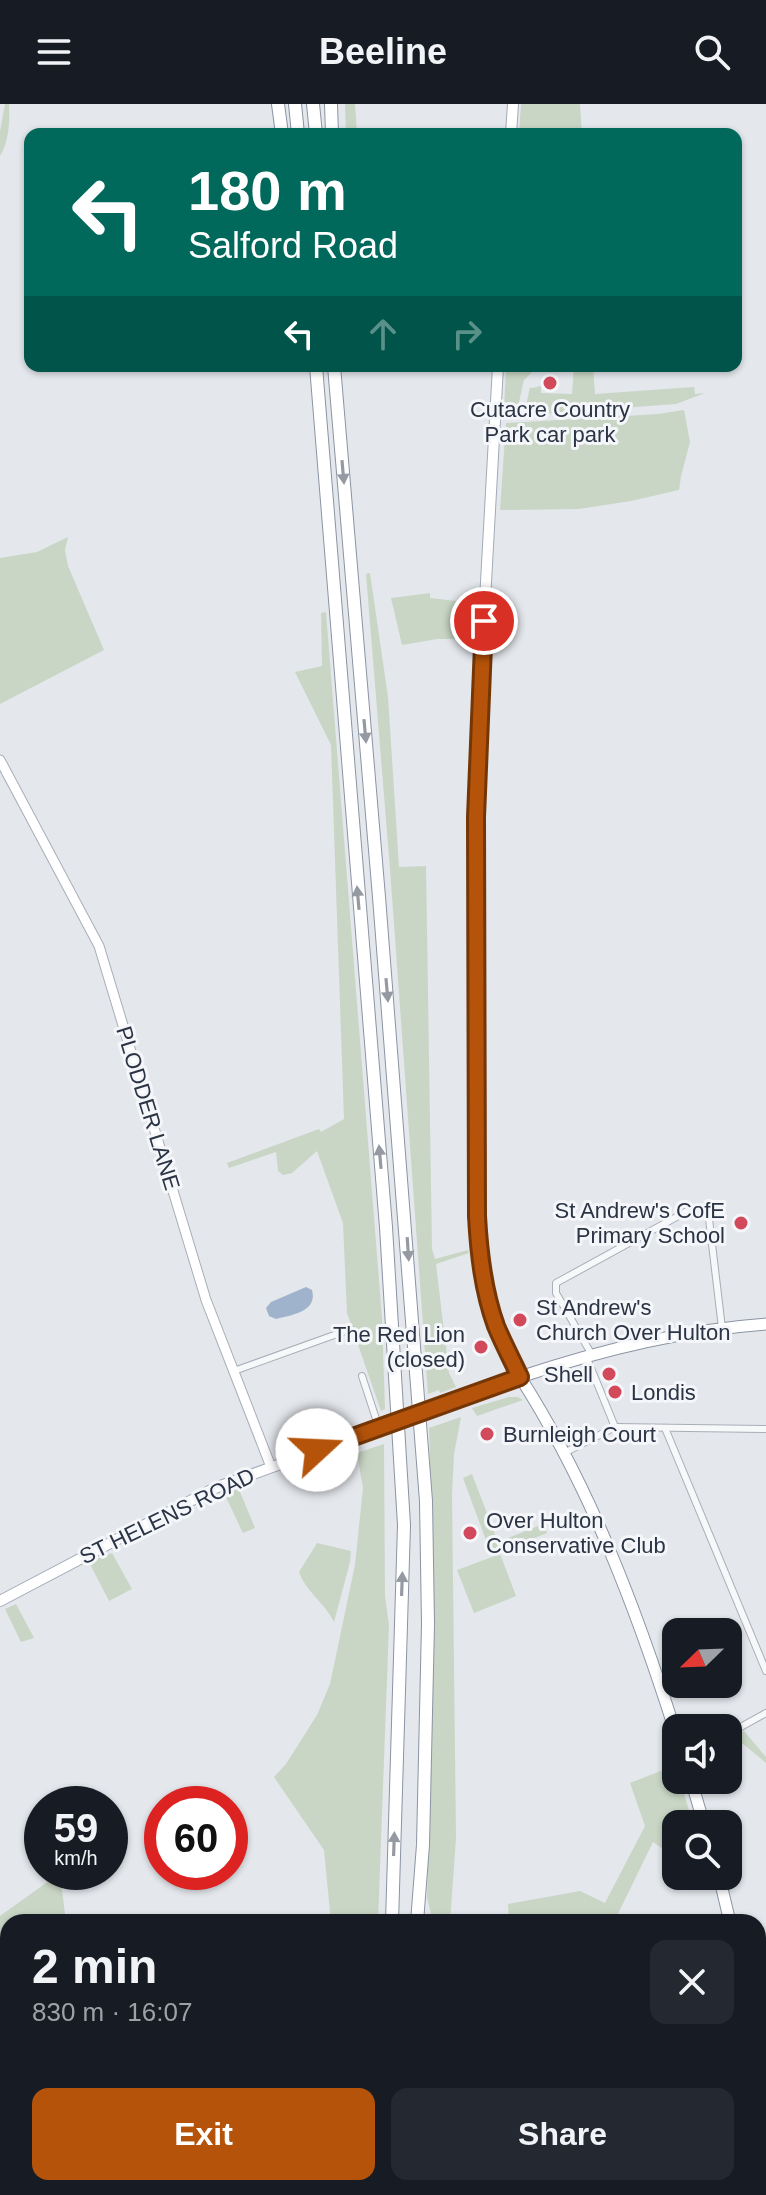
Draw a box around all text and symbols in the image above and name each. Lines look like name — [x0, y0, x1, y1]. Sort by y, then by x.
icon: menu — [32, 30, 76, 74]
icon: search — [690, 30, 734, 74]
text: Beeline — [319, 31, 447, 72]
text: 180 m — [188, 159, 347, 222]
icon: left — [56, 160, 160, 264]
text: Salford Road — [188, 225, 398, 266]
icon: left — [277, 312, 321, 356]
icon: ahead — [361, 312, 405, 356]
icon: right — [445, 312, 489, 356]
marker: Cutacre Country Park car park — [541, 374, 559, 392]
place label: Cutacre Country Park car park — [470, 397, 630, 447]
one-way arrow — [337, 460, 350, 485]
pin — [450, 587, 518, 655]
icon: arrive — [462, 599, 506, 643]
one-way arrow — [359, 719, 372, 744]
one-way arrow — [351, 885, 364, 910]
one-way arrow — [381, 978, 394, 1003]
street label: PLODDER LANE — [111, 1023, 185, 1193]
one-way arrow — [373, 1144, 386, 1169]
place label: St Andrew's CofE Primary School — [555, 1198, 725, 1248]
marker: St Andrew's CofE Primary School — [732, 1214, 750, 1232]
one-way arrow — [402, 1237, 415, 1262]
place label: St Andrew's Church Over Hulton — [536, 1295, 730, 1345]
marker: St Andrew's Church Over Hulton — [511, 1311, 529, 1329]
place label: The Red Lion (closed) — [333, 1322, 465, 1372]
marker: The Red Lion (closed) — [472, 1338, 490, 1356]
place label: Shell — [544, 1362, 593, 1387]
marker: Shell — [600, 1365, 618, 1383]
place label: Londis — [631, 1380, 696, 1405]
marker: Londis — [606, 1383, 624, 1401]
position arrow — [275, 1408, 359, 1492]
place label: Burnleigh Court — [503, 1422, 656, 1447]
marker: Burnleigh Court — [478, 1425, 496, 1443]
street label: ST HELENS ROAD — [75, 1463, 259, 1569]
place label: Over Hulton Conservative Club — [486, 1508, 666, 1558]
marker: Over Hulton Conservative Club — [461, 1524, 479, 1542]
one-way arrow — [395, 1571, 408, 1596]
north arrow — [662, 1618, 742, 1698]
map controls — [662, 1618, 742, 1890]
button: sound — [662, 1714, 742, 1794]
speed limit sign: 60 — [144, 1786, 248, 1890]
text: 59 — [54, 1806, 98, 1850]
button: search — [662, 1810, 742, 1890]
one-way arrow — [387, 1831, 400, 1856]
text: km/h — [54, 1847, 98, 1869]
text: 2 min — [32, 1940, 157, 1993]
button: close — [650, 1940, 734, 2024]
text: 830 m · 16:07 — [32, 1997, 192, 2027]
button: Exit — [32, 2088, 375, 2180]
button: Share — [391, 2088, 734, 2180]

